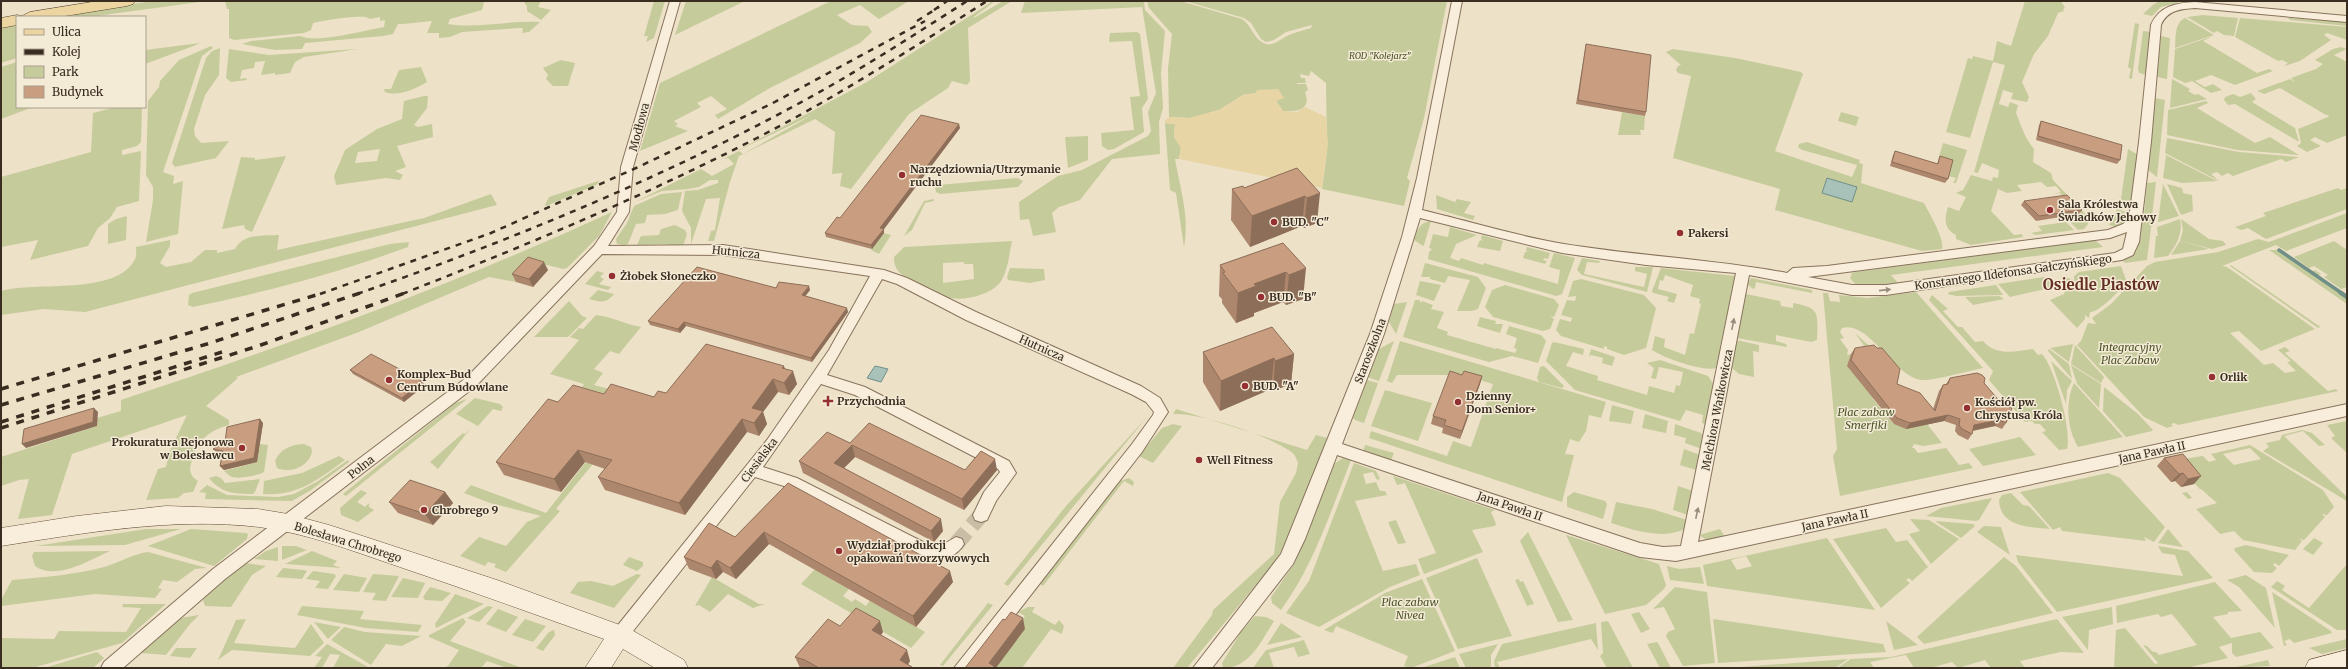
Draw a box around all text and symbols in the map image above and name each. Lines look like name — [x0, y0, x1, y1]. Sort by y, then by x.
legend — [16, 16, 146, 108]
text: Ulica — [52, 24, 81, 39]
text: Kolej — [52, 44, 81, 59]
park label: ROD "Kolejarz" — [1349, 50, 1411, 61]
text: Park — [52, 64, 79, 79]
text: Budynek — [52, 84, 104, 99]
street label: Modłowa — [626, 101, 652, 153]
place label: Narzędziownia/Utrzymanie ruchu — [910, 162, 1061, 189]
marker: Narzędziownia/Utrzymanie ruchu — [897, 170, 907, 180]
place label: Sala Królestwa Świadków Jehowy — [2058, 197, 2157, 224]
marker: Sala Królestwa Świadków Jehowy — [2045, 205, 2055, 215]
place label: BUD. "C" — [1282, 215, 1330, 229]
marker: BUD. "C" — [1269, 217, 1279, 227]
place label: Pakersi — [1688, 226, 1729, 240]
marker: Pakersi — [1675, 228, 1685, 238]
street label: Hutnicza — [711, 243, 761, 261]
street label: Konstantego Ildefonsa Gałczyńskiego — [1914, 251, 2113, 293]
place label: Żłobek Słoneczko — [620, 269, 717, 283]
marker: Żłobek Słoneczko — [607, 271, 617, 281]
district label: Osiedle Piastów — [2043, 275, 2160, 294]
one-way arrow — [1879, 287, 1891, 293]
place label: BUD. "B" — [1269, 290, 1317, 304]
marker: BUD. "B" — [1256, 292, 1266, 302]
street label: Staroszkolna — [1351, 316, 1389, 386]
one-way arrow — [1731, 318, 1737, 330]
street label: Hutnicza — [1017, 332, 1067, 364]
park label: Integracyjny Plac Zabaw — [2099, 340, 2161, 367]
street label: Melchiora Wańkowicza — [1698, 348, 1736, 472]
place label: Komplex-Bud Centrum Budowlane — [397, 367, 508, 394]
place label: Orlik — [2220, 370, 2248, 384]
marker: Orlik — [2207, 372, 2217, 382]
marker: Komplex-Bud Centrum Budowlane — [384, 375, 394, 385]
place label: BUD. "A" — [1253, 379, 1299, 393]
marker: BUD. "A" — [1240, 381, 1250, 391]
place label: Dzienny Dom Senior+ — [1466, 389, 1537, 416]
place label: Przychodnia — [837, 394, 906, 408]
marker: Przychodnia — [822, 395, 834, 407]
place label: Kościół pw. Chrystusa Króla — [1975, 395, 2062, 422]
marker: Dzienny Dom Senior+ — [1453, 397, 1463, 407]
marker: Kościół pw. Chrystusa Króla — [1962, 403, 1972, 413]
park label: Plac zabaw Smerfiki — [1838, 405, 1894, 432]
place label: Prokuratura Rejonowa w Bolesławcu — [112, 435, 234, 462]
street label: Ciesielska — [738, 435, 780, 485]
street label: Jana Pawła II — [2116, 438, 2187, 466]
marker: Prokuratura Rejonowa w Bolesławcu — [237, 443, 247, 453]
street label: Polna — [345, 452, 377, 482]
place label: Well Fitness — [1206, 453, 1273, 467]
marker: Well Fitness — [1194, 455, 1204, 465]
street label: Jana Pawła II — [1475, 488, 1544, 524]
place label: Chrobrego 9 — [432, 503, 499, 517]
marker: Chrobrego 9 — [419, 505, 429, 515]
street label: Jana Pawła II — [1799, 506, 1870, 534]
one-way arrow — [1694, 507, 1700, 519]
street label: Bolesława Chrobrego — [293, 519, 404, 565]
place label: Wydział produkcji opakowań tworzywowych — [846, 538, 990, 565]
marker: Wydział produkcji opakowań tworzywowych — [834, 546, 844, 556]
park label: Plac zabaw Nivea — [1382, 595, 1438, 622]

